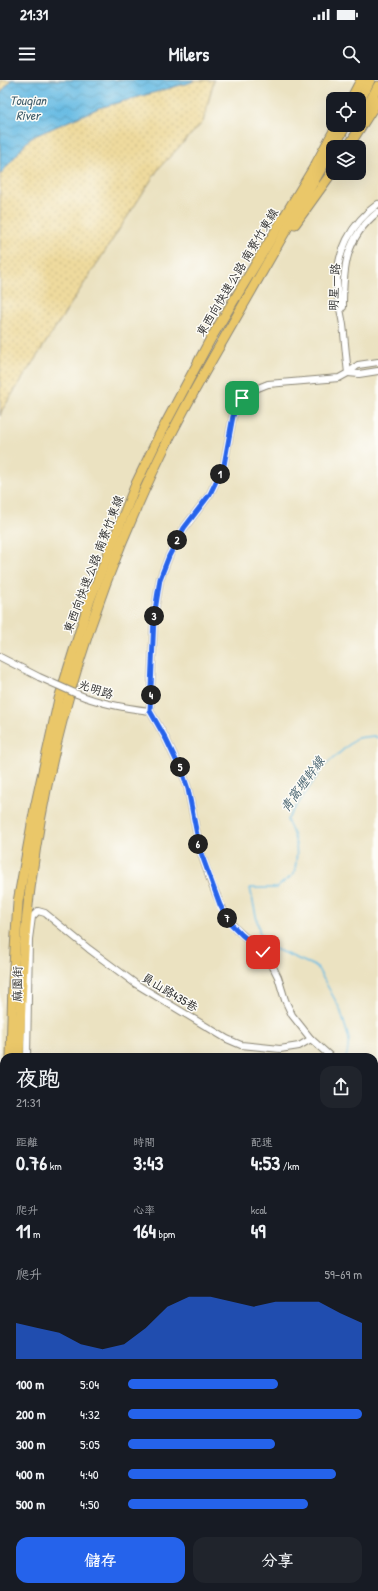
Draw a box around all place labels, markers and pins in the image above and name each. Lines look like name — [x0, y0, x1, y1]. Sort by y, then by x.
pin — [225, 381, 259, 415]
pin: 1 — [210, 464, 230, 484]
pin: 2 — [167, 530, 187, 550]
pin: 3 — [144, 606, 164, 626]
pin: 4 — [141, 685, 161, 705]
pin: 5 — [170, 757, 190, 777]
pin: 6 — [188, 834, 208, 854]
pin: 7 — [217, 908, 237, 928]
pin — [246, 935, 280, 969]

